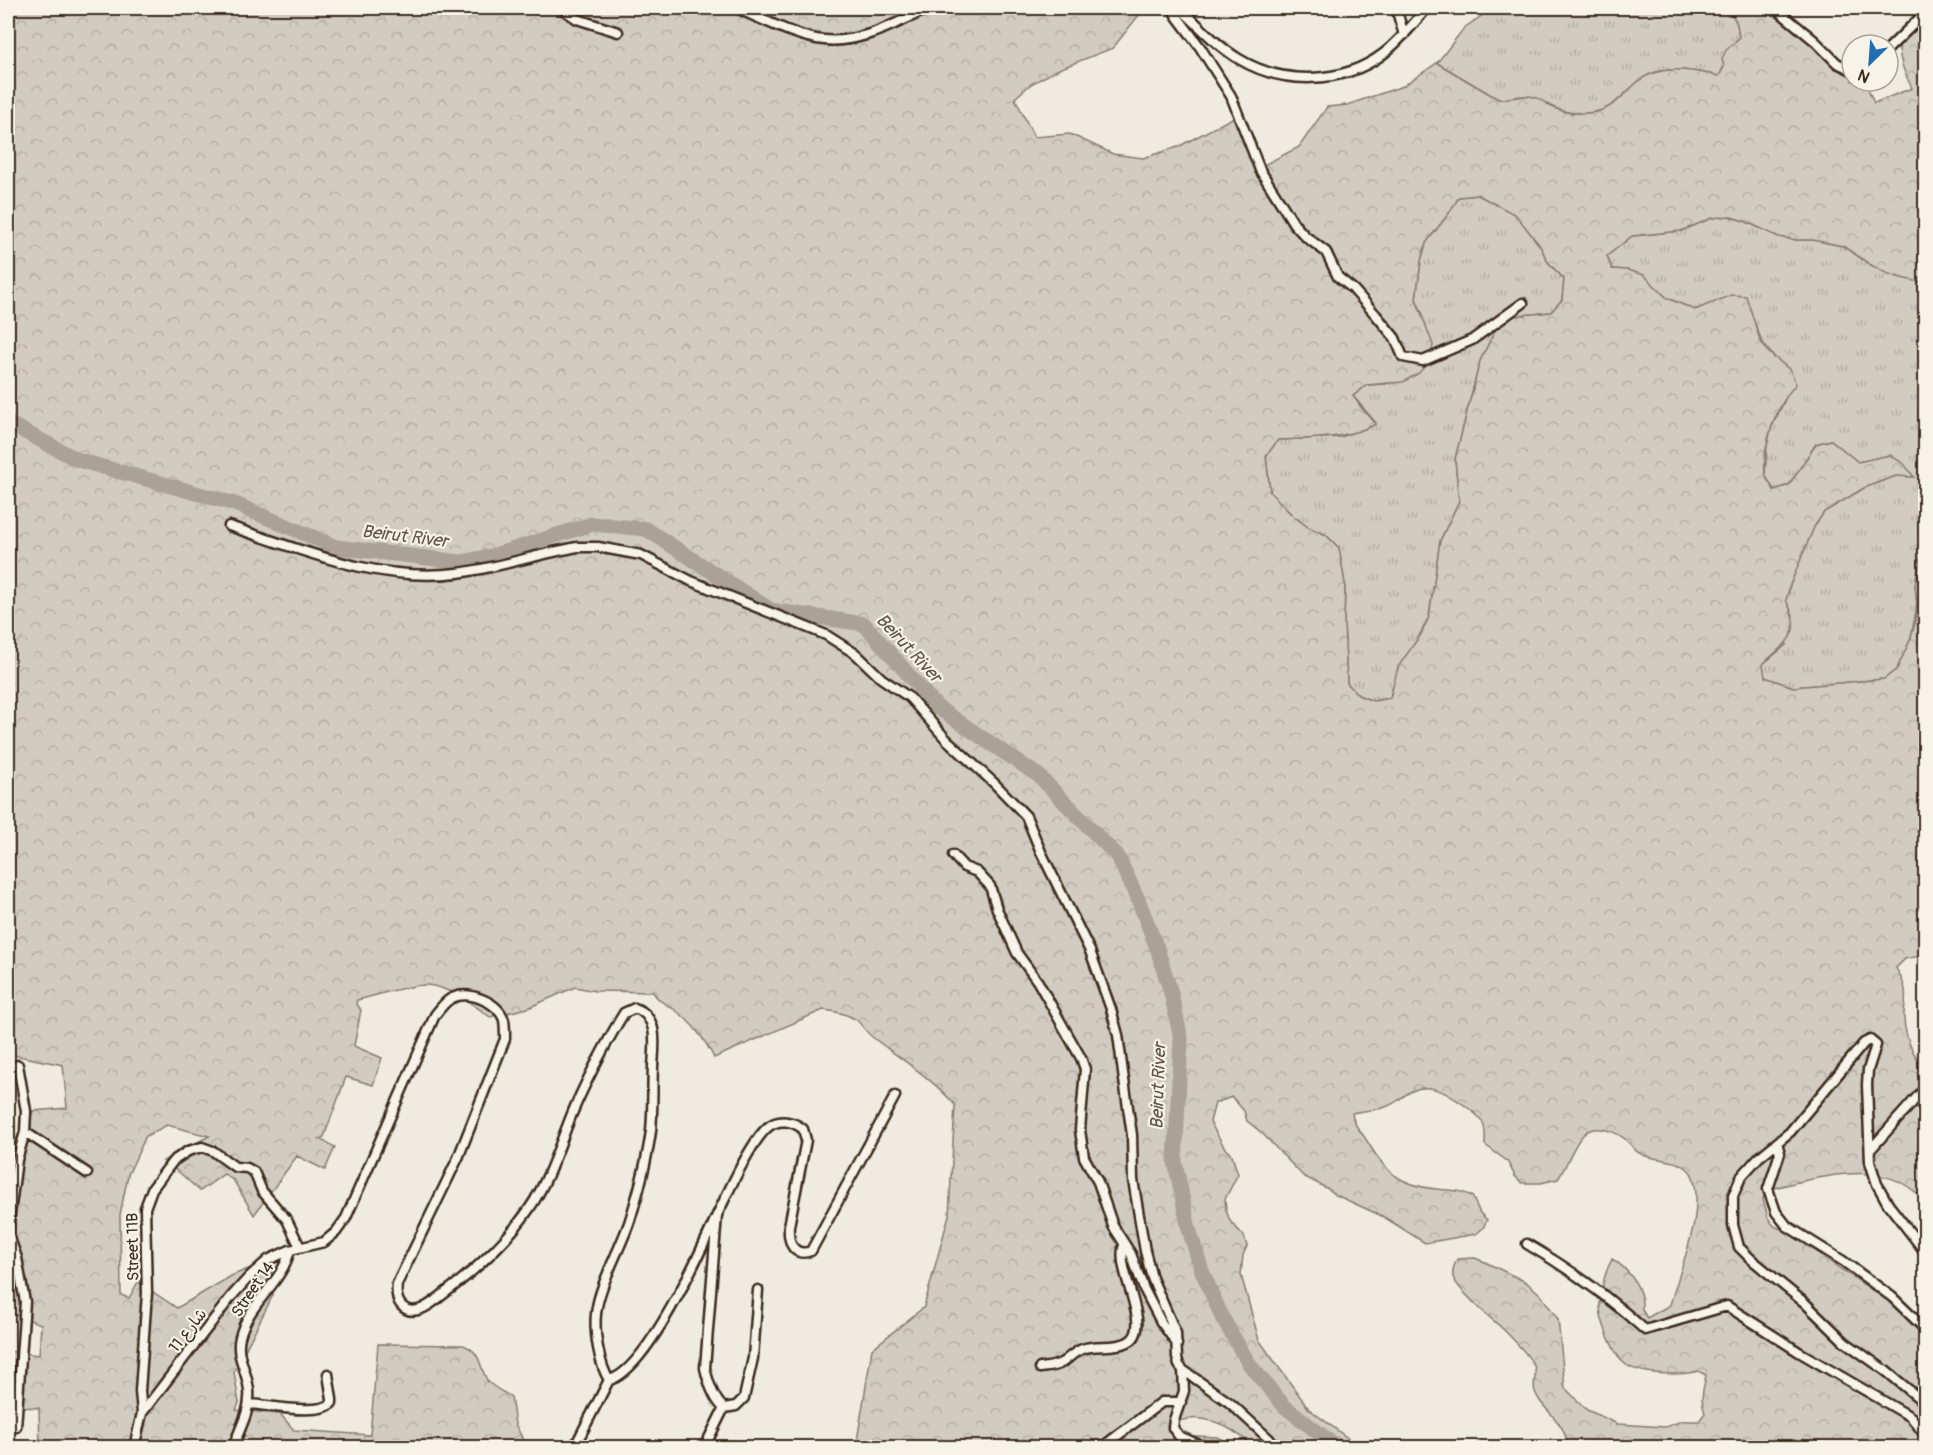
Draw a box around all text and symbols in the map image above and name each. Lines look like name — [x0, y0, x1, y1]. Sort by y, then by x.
north arrow — [1840, 33, 1900, 93]
text: N — [1855, 64, 1873, 87]
water label: Beirut River — [361, 520, 452, 553]
water label: Beirut River — [871, 609, 948, 690]
water label: Beirut River — [1145, 1040, 1172, 1130]
street label: Street 11B — [122, 1213, 144, 1281]
street label: Street 14 — [227, 1258, 279, 1321]
street label: شارع 11 — [164, 1305, 212, 1357]

